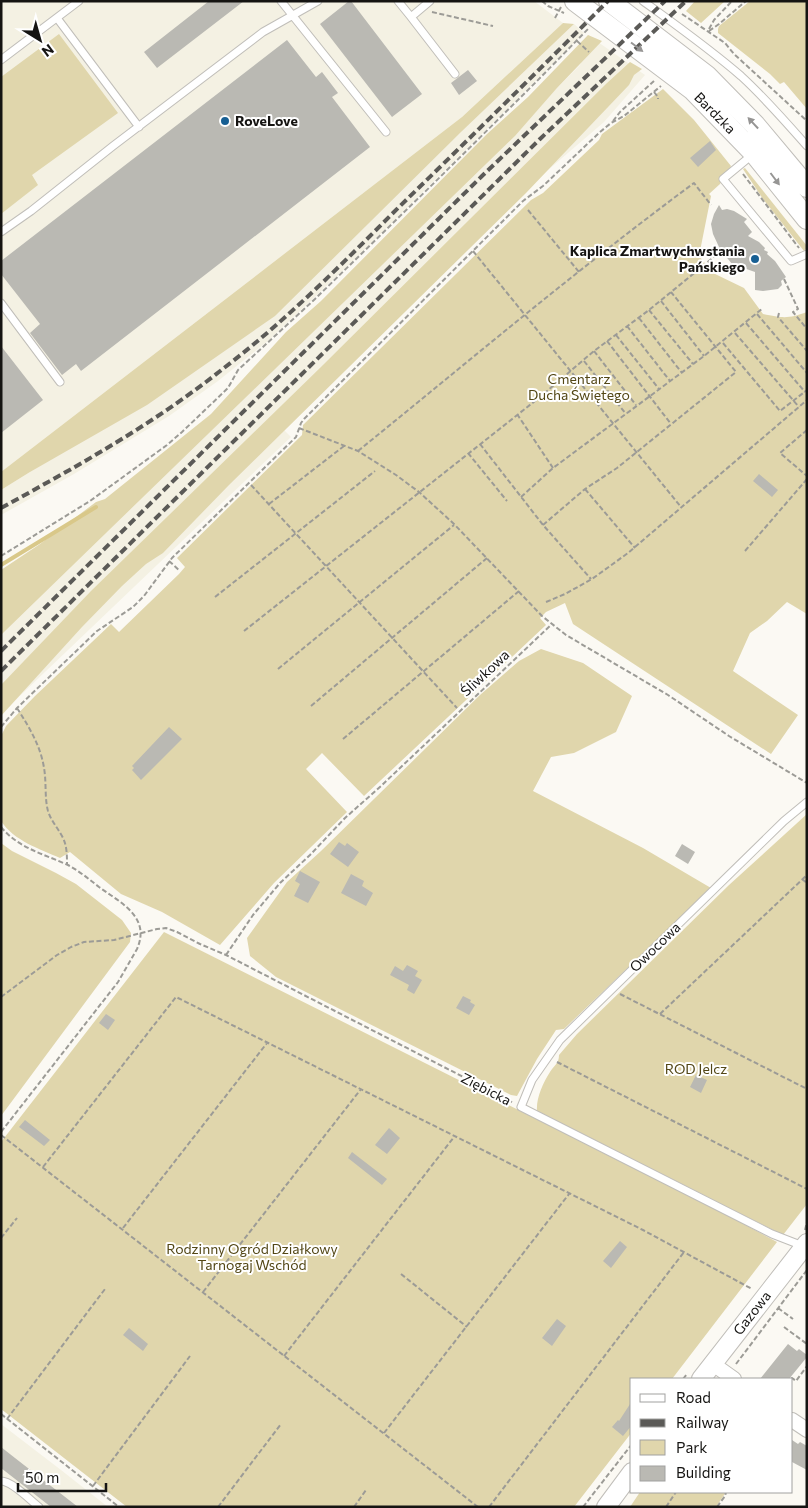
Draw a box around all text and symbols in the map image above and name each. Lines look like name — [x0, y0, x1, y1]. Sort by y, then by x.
north arrow — [15, 15, 65, 65]
text: N — [39, 41, 57, 61]
one-way arrow — [630, 42, 644, 52]
street label: Bardzka — [691, 88, 740, 137]
place label: RoveLove — [235, 112, 298, 129]
marker: RoveLove — [219, 115, 231, 127]
one-way arrow — [747, 117, 759, 129]
one-way arrow — [769, 172, 780, 185]
place label: Kaplica Zmartwychwstania Pańskiego — [570, 242, 745, 275]
marker: Kaplica Zmartwychwstania Pańskiego — [749, 253, 761, 265]
park label: Cmentarz Ducha Świętego — [528, 370, 630, 403]
street label: Śliwkowa — [457, 646, 513, 699]
street label: Owocowa — [626, 918, 684, 975]
park label: ROD Jelcz — [665, 1060, 727, 1077]
street label: Ziębicka — [458, 1069, 514, 1108]
park label: Rodzinny Ogród Działkowy Tarnogaj Wschód — [166, 1240, 338, 1273]
street label: Gazowa — [729, 1287, 774, 1338]
legend — [630, 1378, 793, 1493]
text: Road — [676, 1388, 711, 1406]
text: Railway — [676, 1413, 729, 1431]
text: Park — [676, 1438, 707, 1456]
scale bar — [18, 1460, 105, 1492]
text: Building — [676, 1463, 731, 1481]
text: 50 m — [25, 1468, 59, 1486]

